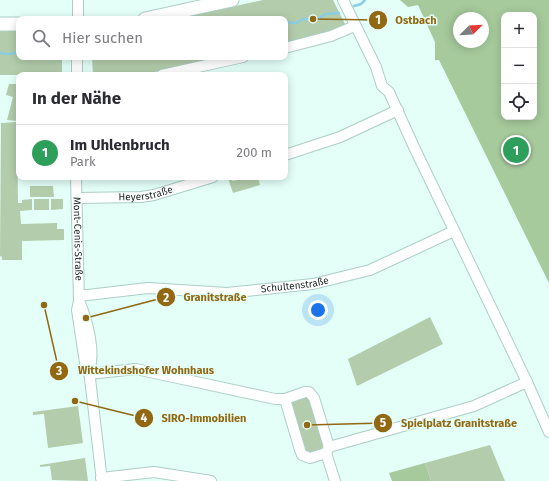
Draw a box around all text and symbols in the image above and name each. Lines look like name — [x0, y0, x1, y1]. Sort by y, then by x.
callout: Ostbach — [368, 8, 445, 31]
north arrow — [453, 12, 489, 48]
map controls — [501, 12, 537, 120]
button: + — [501, 12, 537, 48]
text: 1 — [375, 13, 381, 27]
text: Ostbach — [395, 14, 437, 27]
search box — [16, 16, 288, 60]
icon: search — [30, 27, 52, 49]
text: Hier suchen — [62, 29, 143, 47]
button: − — [501, 48, 537, 84]
button: locate — [501, 84, 537, 120]
text: In der Nähe — [32, 88, 121, 109]
pin: 1 — [503, 135, 529, 165]
text: Im Uhlenbruch — [70, 136, 170, 154]
text: 1 — [42, 145, 48, 160]
text: 200 m — [236, 145, 272, 160]
text: Park — [70, 154, 96, 169]
street label: Heyerstraße — [118, 184, 174, 203]
street label: Mont-Cenis-Straße — [70, 197, 85, 281]
street label: Schultenstraße — [260, 274, 330, 295]
callout: Granitstraße — [156, 286, 255, 309]
text: 2 — [163, 291, 169, 305]
text: Granitstraße — [183, 291, 247, 304]
your location — [308, 300, 328, 320]
callout: Wittekindshofer Wohnhaus — [49, 359, 222, 382]
text: 3 — [55, 364, 62, 378]
text: Wittekindshofer Wohnhaus — [78, 364, 215, 377]
callout: SIRO-Immobilien — [134, 407, 254, 430]
text: 4 — [141, 411, 148, 425]
text: SIRO-Immobilien — [162, 412, 246, 425]
callout: Spielplatz Granitstraße — [373, 412, 525, 435]
text: 5 — [380, 416, 387, 430]
text: Spielplatz Granitstraße — [401, 417, 517, 430]

